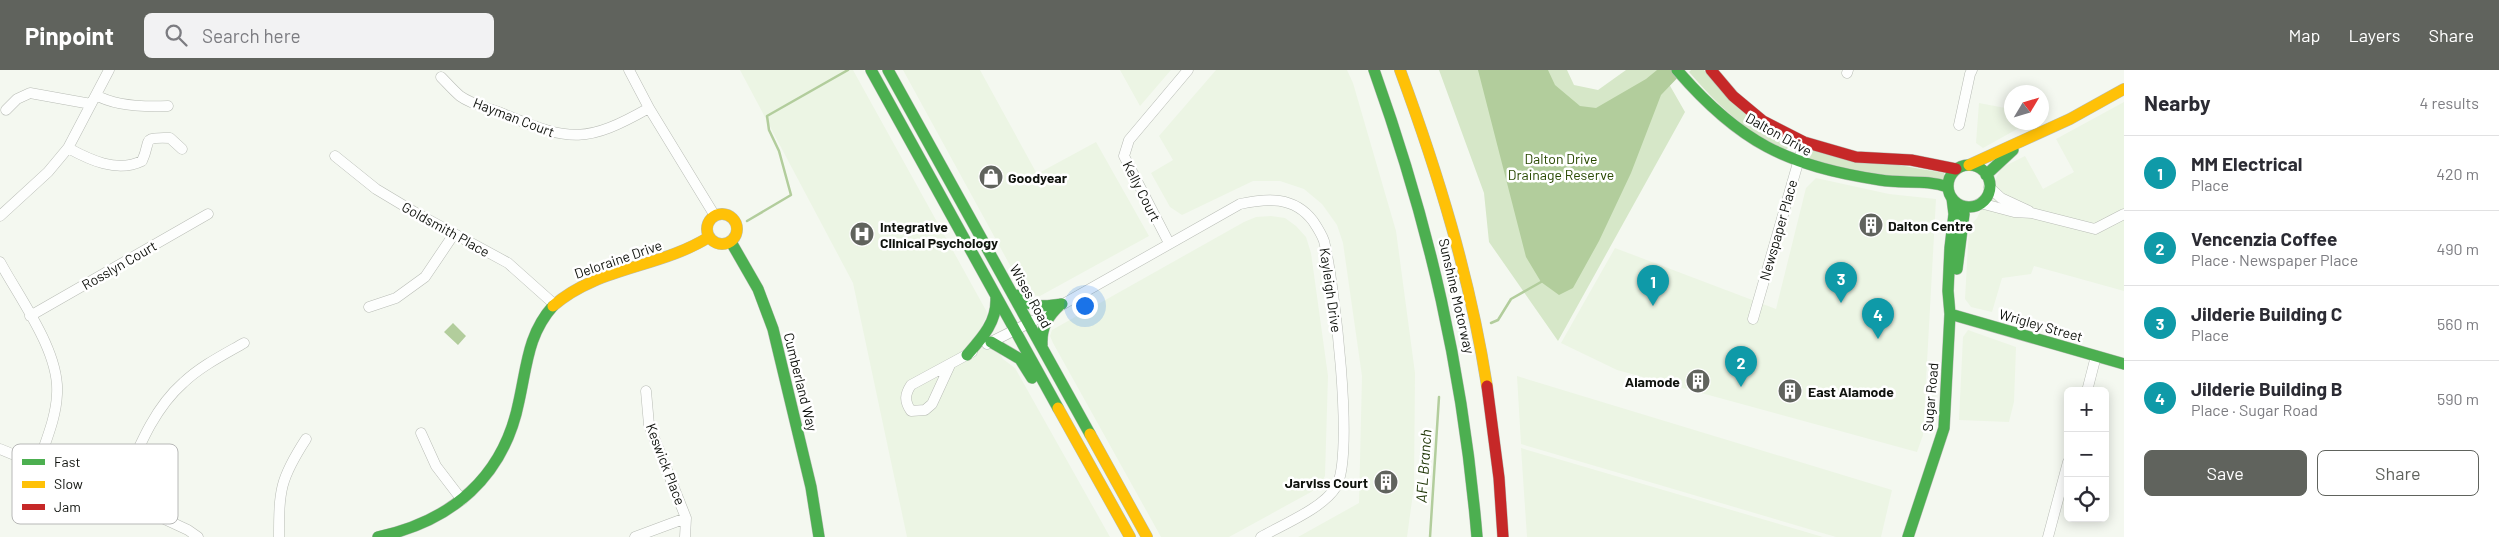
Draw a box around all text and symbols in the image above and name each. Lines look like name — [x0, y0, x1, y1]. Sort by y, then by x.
search box — [144, 13, 494, 58]
text: Pinpoint — [25, 21, 114, 50]
icon: search — [162, 21, 190, 49]
text: Search here — [202, 24, 301, 47]
text: Map — [2288, 24, 2320, 46]
text: Layers — [2348, 24, 2401, 46]
text: Share — [2429, 24, 2474, 46]
north arrow — [2004, 85, 2049, 130]
text: Nearby — [2144, 90, 2210, 115]
text: 4 results — [2419, 93, 2479, 112]
street label: Hayman Court — [471, 94, 557, 140]
street label: Dalton Drive — [1743, 109, 1815, 159]
park label: Dalton Drive Drainage Reserve — [1508, 150, 1614, 183]
text: MM Electrical — [2191, 152, 2303, 175]
street label: Kelly Court — [1120, 158, 1164, 224]
shop icon: Goodyear — [978, 164, 1004, 190]
text: 1 — [2157, 164, 2163, 183]
text: 420 m — [2436, 164, 2479, 183]
place label: Goodyear — [1008, 169, 1068, 186]
text: Place — [2191, 175, 2229, 194]
street label: Newspaper Place — [1755, 177, 1801, 283]
street label: Goldsmith Place — [399, 198, 493, 260]
building icon: Dalton Centre — [1858, 212, 1884, 238]
place label: Dalton Centre — [1888, 217, 1973, 234]
place label: Integrative Clinical Psychology — [880, 218, 998, 251]
hospital icon: Integrative Clinical Psychology — [849, 221, 875, 247]
text: Vencenzia Coffee — [2191, 227, 2337, 250]
street label: Deloraine Drive — [572, 236, 664, 282]
street label: Rosslyn Court — [79, 237, 159, 293]
street label: Sunshine Motorway — [1435, 237, 1479, 356]
text: 2 — [2156, 239, 2164, 258]
text: 490 m — [2436, 239, 2479, 258]
street label: Kayleigh Drive — [1317, 247, 1345, 333]
text: Place · Newspaper Place — [2191, 250, 2358, 269]
street label: Wises Road — [1006, 261, 1056, 331]
pin: 3 — [1825, 262, 1857, 303]
pin: 1 — [1637, 265, 1669, 306]
your location — [1072, 293, 1098, 319]
pin: 4 — [1862, 298, 1894, 339]
text: Jilderie Building C — [2191, 302, 2342, 325]
street label: Wrigley Street — [1997, 305, 2085, 345]
text: 3 — [2156, 314, 2164, 333]
text: 560 m — [2437, 314, 2479, 333]
text: Place — [2191, 325, 2229, 344]
street label: Cumberland Way — [781, 331, 822, 434]
pin: 2 — [1725, 346, 1757, 387]
street label: Sugar Road — [1919, 362, 1941, 432]
building icon: Alamode — [1685, 368, 1711, 394]
place label: Alamode — [1625, 373, 1680, 390]
text: Jilderie Building B — [2191, 377, 2343, 400]
building icon: East Alamode — [1777, 378, 1803, 404]
place label: East Alamode — [1808, 383, 1894, 400]
map controls — [2064, 387, 2109, 522]
button: + — [2064, 387, 2109, 432]
text: 4 — [2155, 389, 2165, 408]
text: 590 m — [2437, 389, 2479, 408]
text: Place · Sugar Road — [2191, 400, 2318, 419]
street label: Keswick Place — [643, 421, 689, 507]
water label: AFL Branch — [1411, 429, 1435, 503]
button: − — [2064, 432, 2109, 477]
legend — [12, 444, 178, 524]
button: Save — [2144, 450, 2307, 496]
button: Share — [2317, 450, 2479, 496]
text: Fast — [54, 453, 80, 470]
building icon: Jarviss Court — [1373, 469, 1399, 495]
place label: Jarviss Court — [1285, 474, 1368, 491]
text: Slow — [54, 475, 83, 492]
button: locate — [2064, 477, 2109, 522]
text: Jam — [54, 498, 81, 515]

